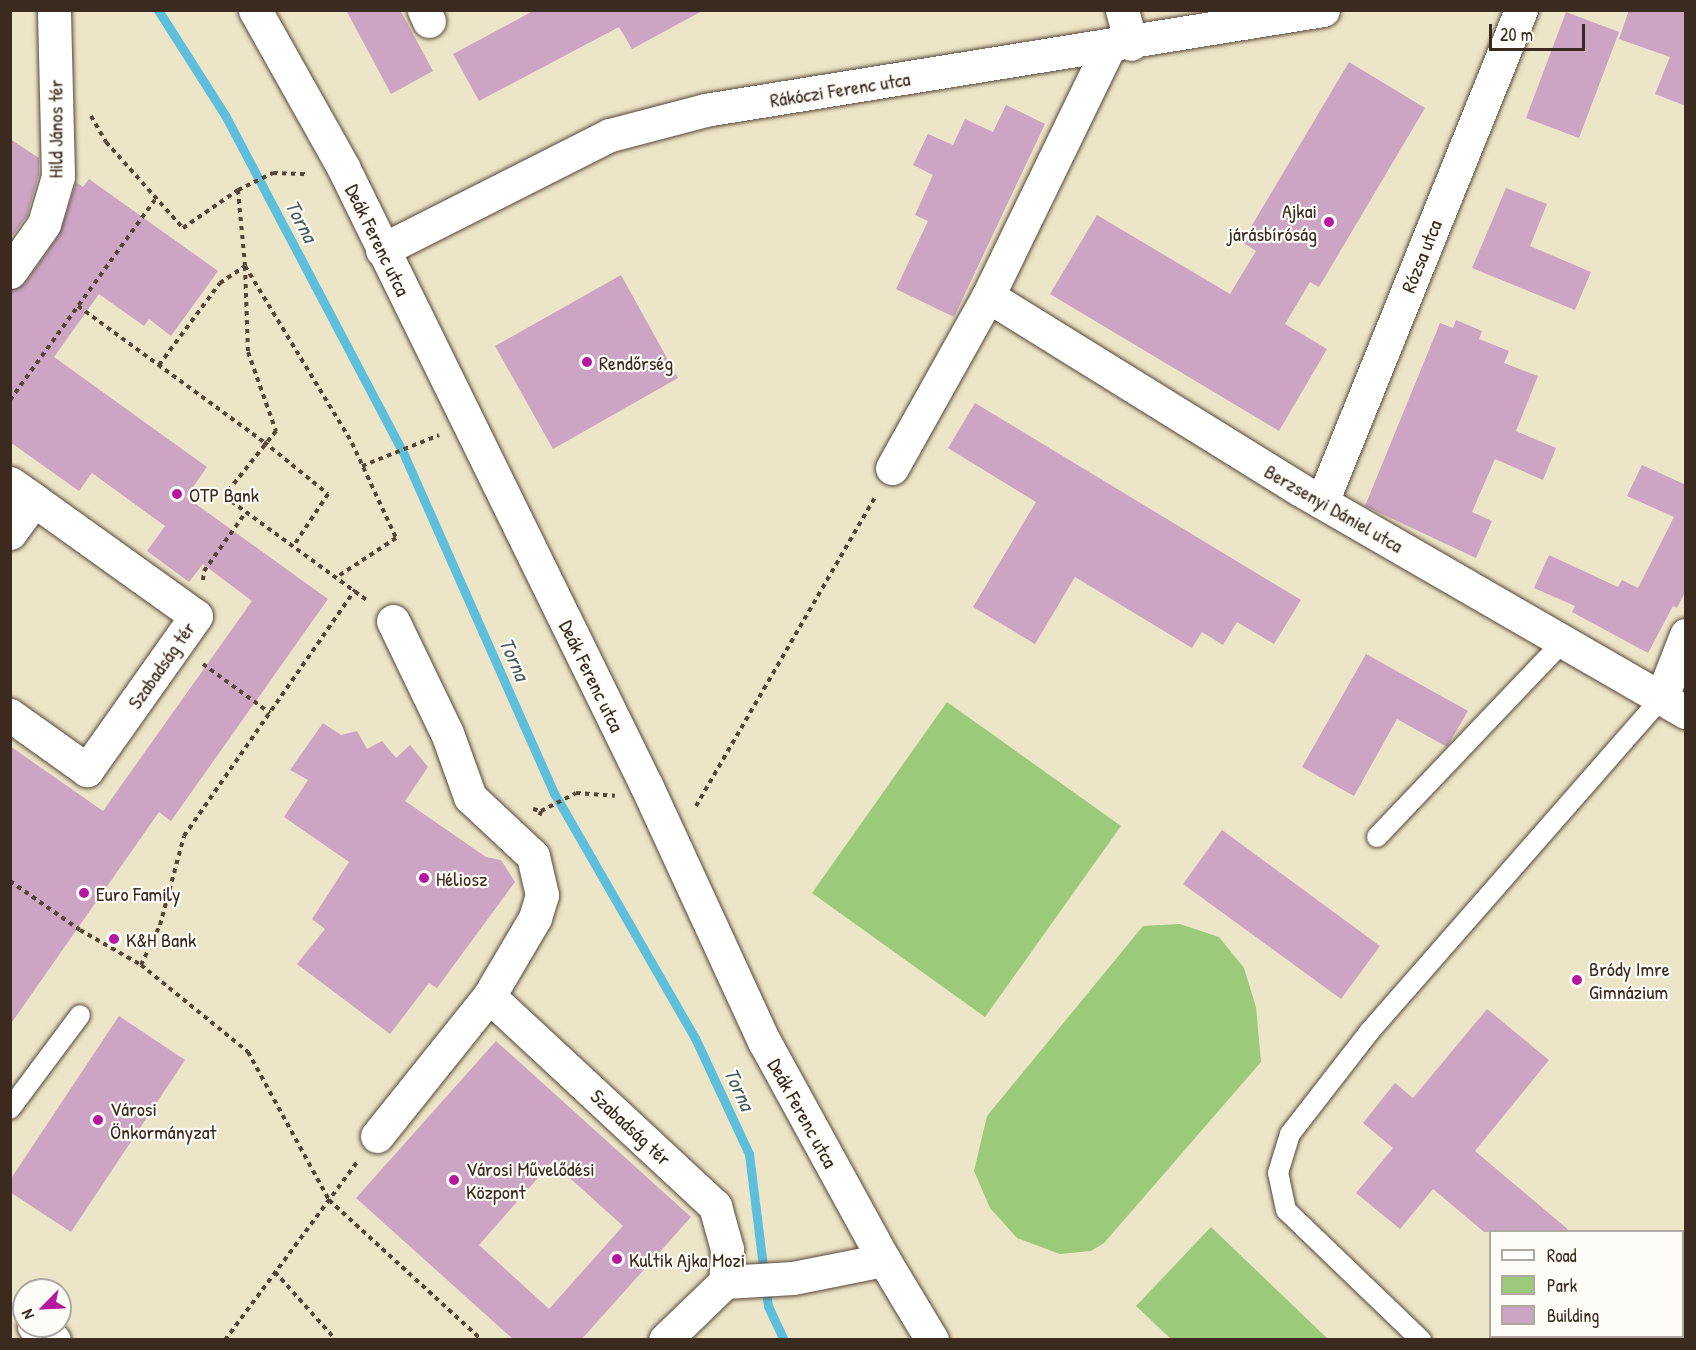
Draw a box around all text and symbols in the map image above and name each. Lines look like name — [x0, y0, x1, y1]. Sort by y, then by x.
scale bar — [1492, 12, 1588, 50]
text: 20 m — [1500, 22, 1533, 47]
street label: Rákóczi Ferenc utca — [768, 66, 912, 112]
street label: Hild János tér — [43, 80, 67, 178]
street label: Deák Ferenc utca — [341, 180, 415, 300]
water label: Torna — [280, 196, 322, 246]
place label: Ajkai járásbíróság — [1228, 198, 1317, 245]
marker: Ajkai járásbíróság — [1322, 215, 1336, 229]
street label: Rózsa utca — [1396, 216, 1446, 296]
place label: Rendőrség — [599, 350, 673, 374]
marker: Rendőrség — [580, 355, 594, 369]
street label: Berzsenyi Dániel utca — [1261, 459, 1407, 557]
place label: OTP Bank — [189, 482, 259, 506]
marker: OTP Bank — [170, 487, 184, 501]
street label: Deák Ferenc utca — [555, 616, 629, 736]
street label: Szabadság tér — [122, 617, 200, 713]
water label: Torna — [494, 634, 534, 684]
place label: Héliosz — [436, 866, 487, 890]
marker: Héliosz — [417, 871, 431, 885]
place label: Euro Family — [96, 881, 180, 905]
marker: Euro Family — [77, 886, 91, 900]
place label: K&H Bank — [126, 927, 196, 951]
marker: K&H Bank — [107, 932, 121, 946]
place label: Bródy Imre Gimnázium — [1589, 957, 1670, 1004]
marker: Bródy Imre Gimnázium — [1570, 973, 1584, 987]
street label: Deák Ferenc utca — [763, 1054, 843, 1172]
water label: Torna — [718, 1064, 760, 1114]
street label: Szabadság tér — [586, 1084, 676, 1170]
place label: Városi Önkormányzat — [110, 1096, 216, 1143]
marker: Városi Önkormányzat — [91, 1113, 105, 1127]
place label: Városi Művelődési Központ — [466, 1156, 595, 1203]
marker: Városi Művelődési Központ — [447, 1173, 461, 1187]
legend — [1489, 1230, 1684, 1338]
text: Road — [1547, 1243, 1577, 1268]
place label: Kultik Ajka Mozi — [629, 1247, 745, 1271]
marker: Kultik Ajka Mozi — [610, 1252, 624, 1266]
text: Park — [1547, 1273, 1577, 1298]
north arrow — [12, 1278, 72, 1338]
text: Building — [1547, 1303, 1599, 1328]
text: N — [16, 1306, 39, 1323]

